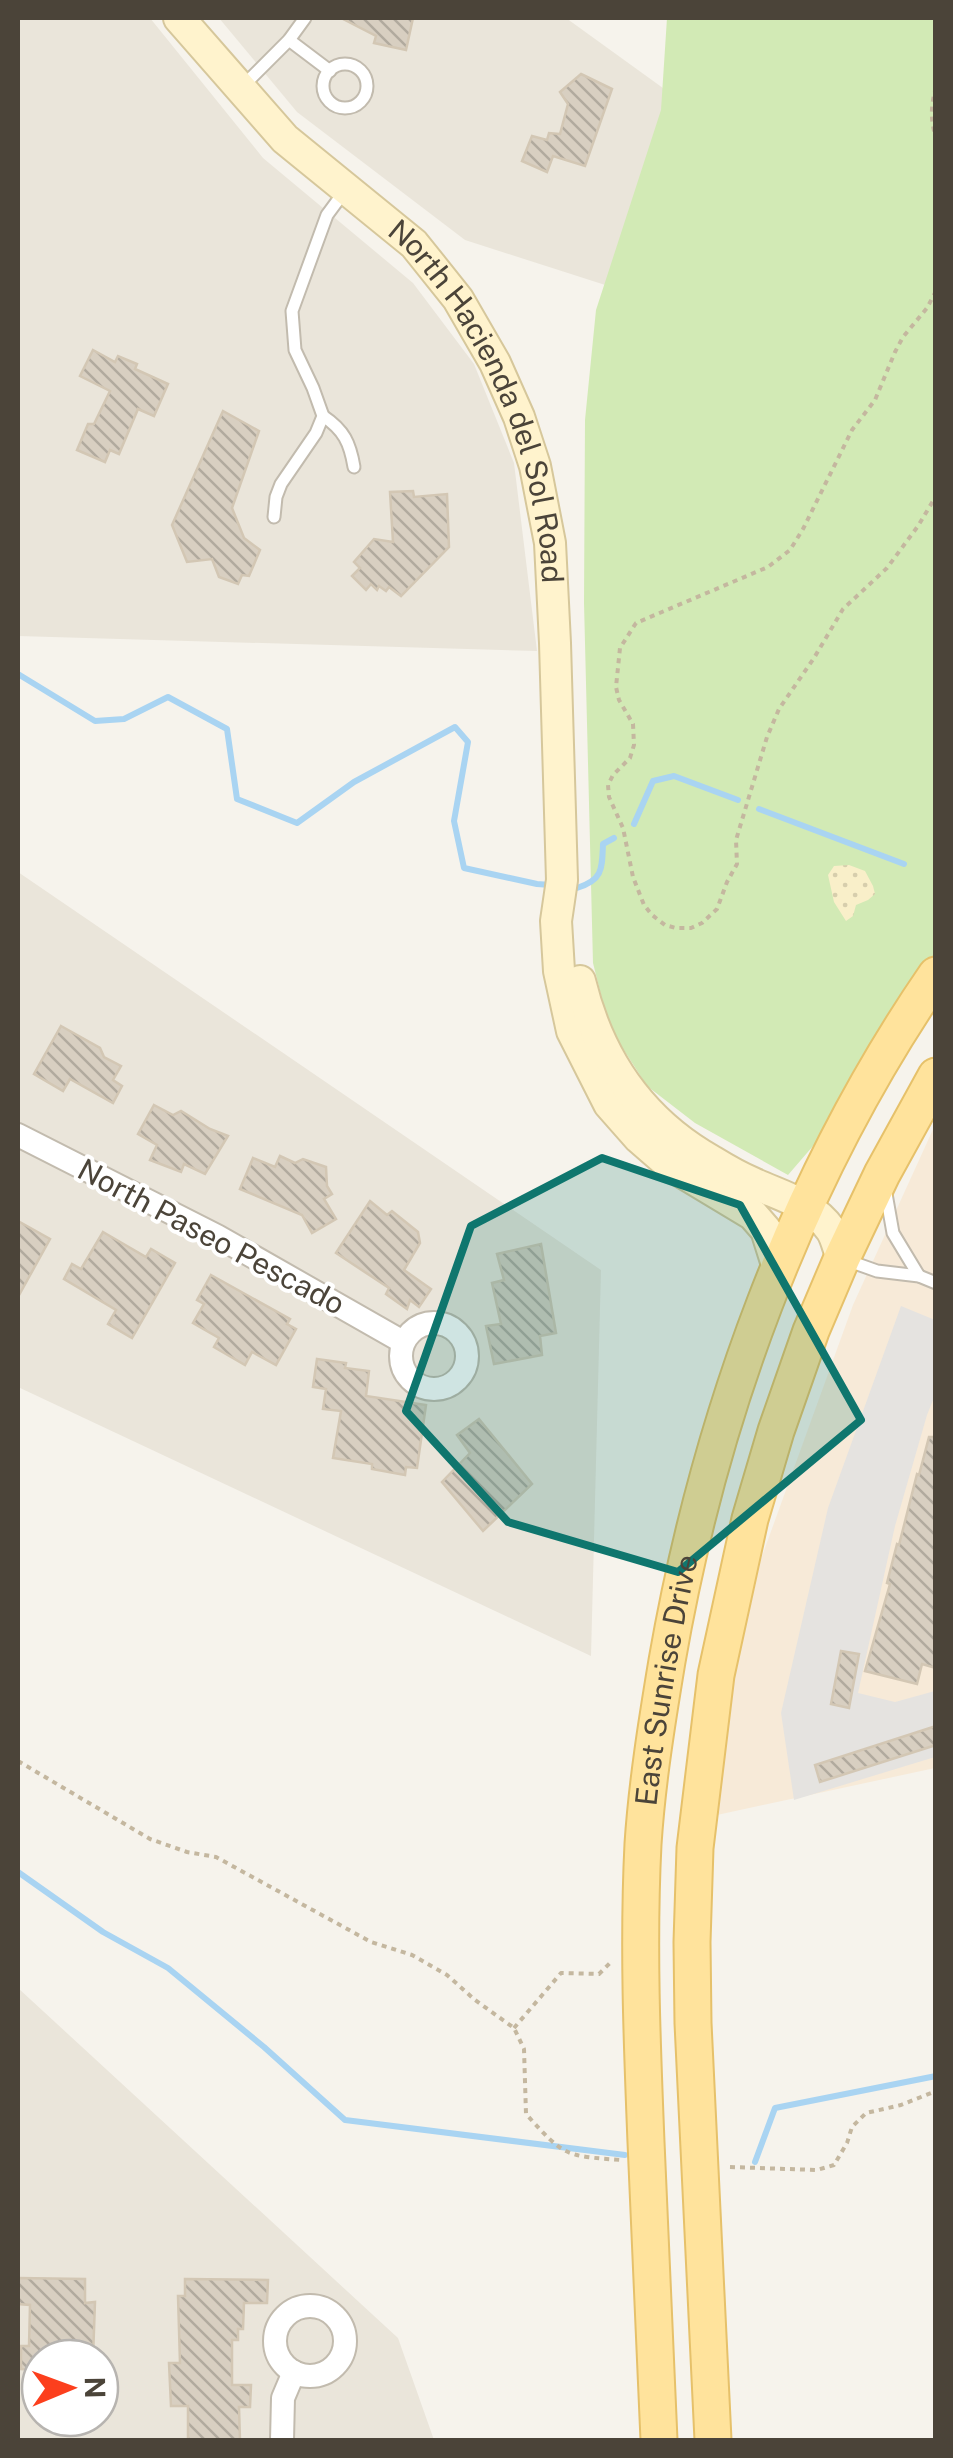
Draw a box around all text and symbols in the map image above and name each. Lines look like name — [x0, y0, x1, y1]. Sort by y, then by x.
street label: North Hacienda del Sol Road — [382, 212, 571, 584]
street label: North Paseo Pescado — [72, 1151, 351, 1322]
street label: East Sunrise Drive — [627, 1551, 705, 1807]
north arrow — [20, 2338, 120, 2438]
text: N — [79, 2376, 112, 2399]

